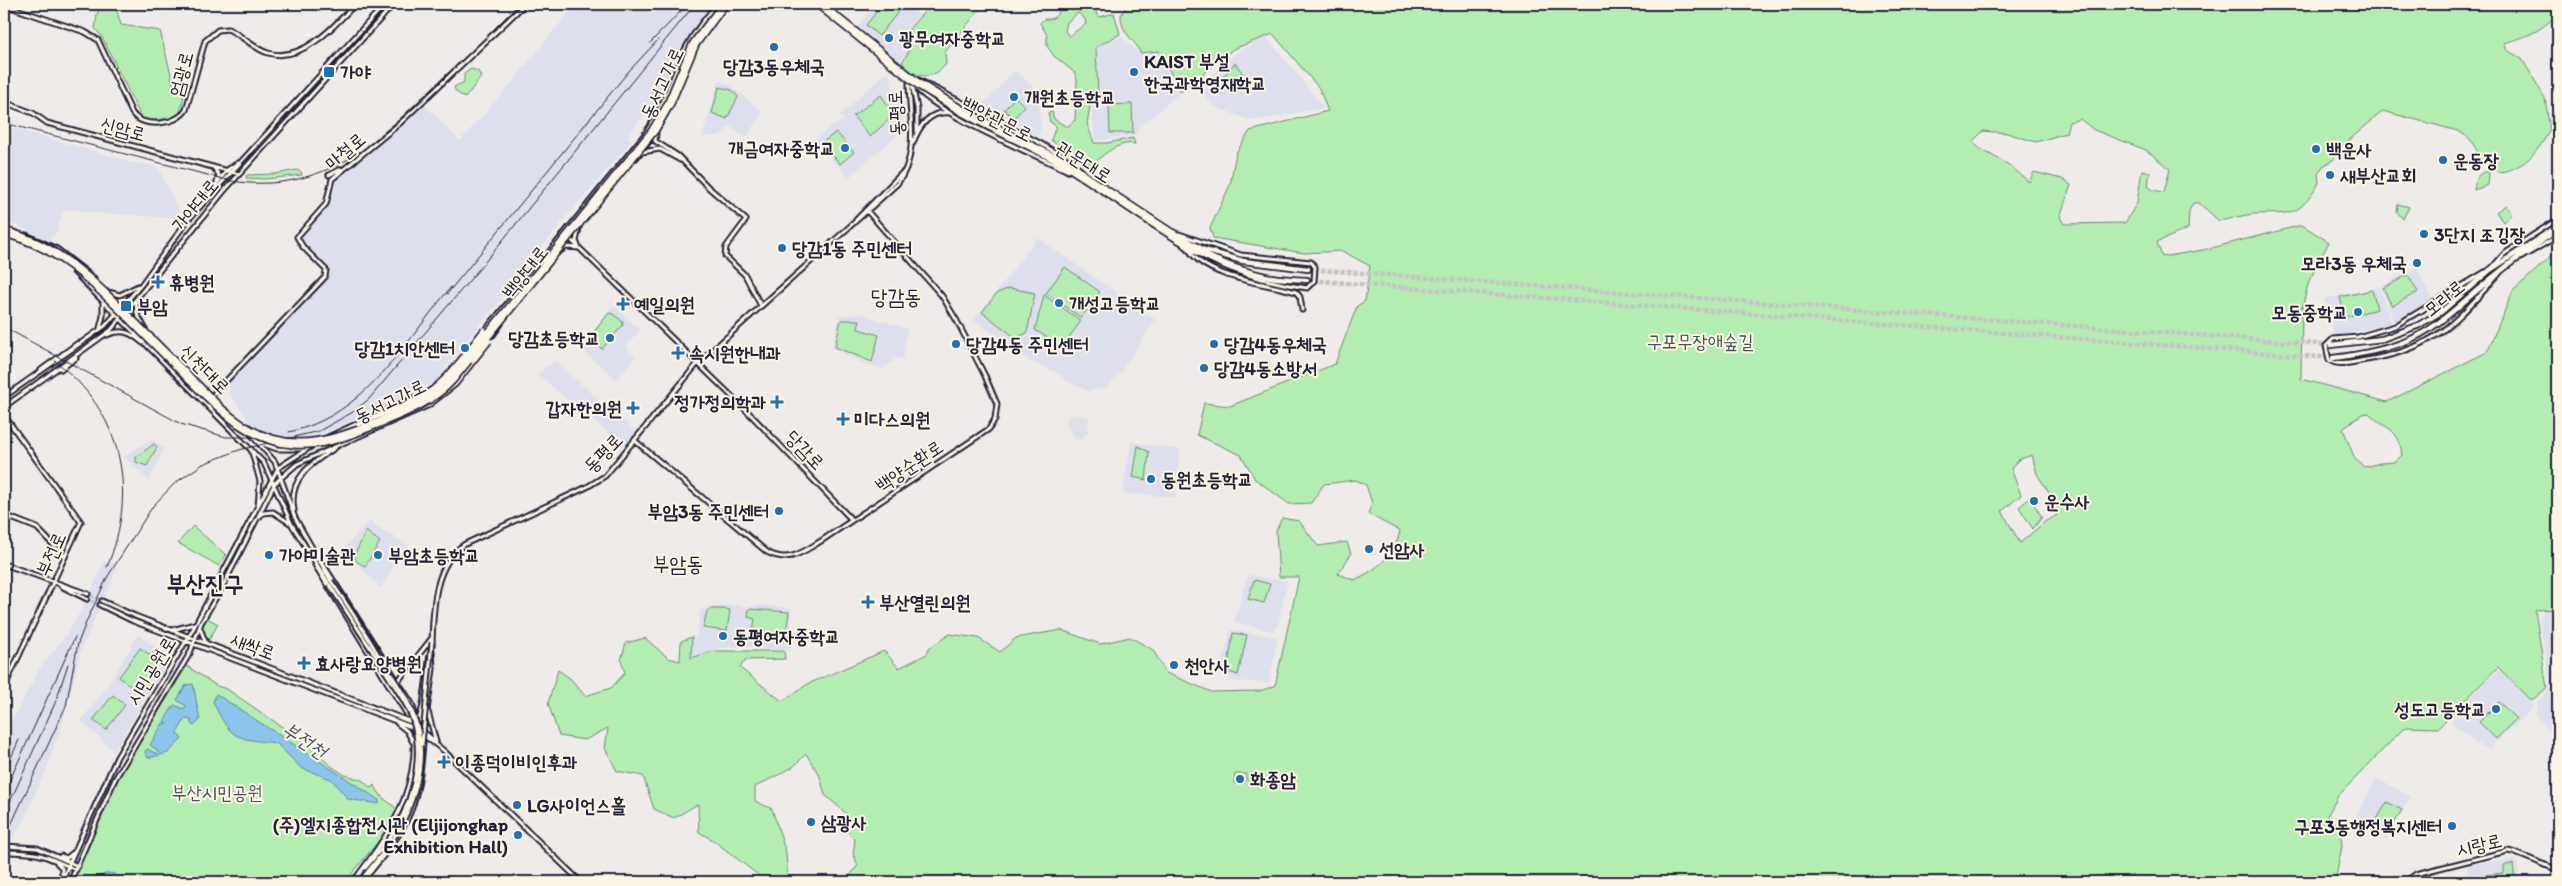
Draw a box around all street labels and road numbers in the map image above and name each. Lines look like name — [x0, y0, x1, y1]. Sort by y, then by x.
street label: 동서고가로 — [635, 43, 689, 123]
street label: 엄광로 — [164, 49, 198, 99]
street label: 동평로 — [883, 89, 909, 137]
street label: 백양관문로 — [958, 91, 1036, 147]
street label: 신암로 — [98, 112, 148, 146]
street label: 마철로 — [320, 127, 370, 175]
street label: 관문대로 — [1052, 136, 1116, 188]
street label: 가야대로 — [167, 174, 223, 236]
street label: 백양대로 — [497, 241, 553, 303]
street label: 모라로 — [2419, 275, 2469, 321]
street label: 신천대로 — [175, 339, 235, 399]
street label: 동서고가로 — [351, 374, 429, 428]
street label: 당감로 — [781, 426, 829, 474]
street label: 동평로 — [579, 429, 627, 477]
street label: 백양순환로 — [871, 435, 947, 497]
street label: 부전로 — [31, 528, 71, 580]
street label: 새싹로 — [227, 627, 279, 665]
street label: 시민공원로 — [121, 632, 181, 710]
street label: 시랑로 — [2454, 829, 2504, 861]

